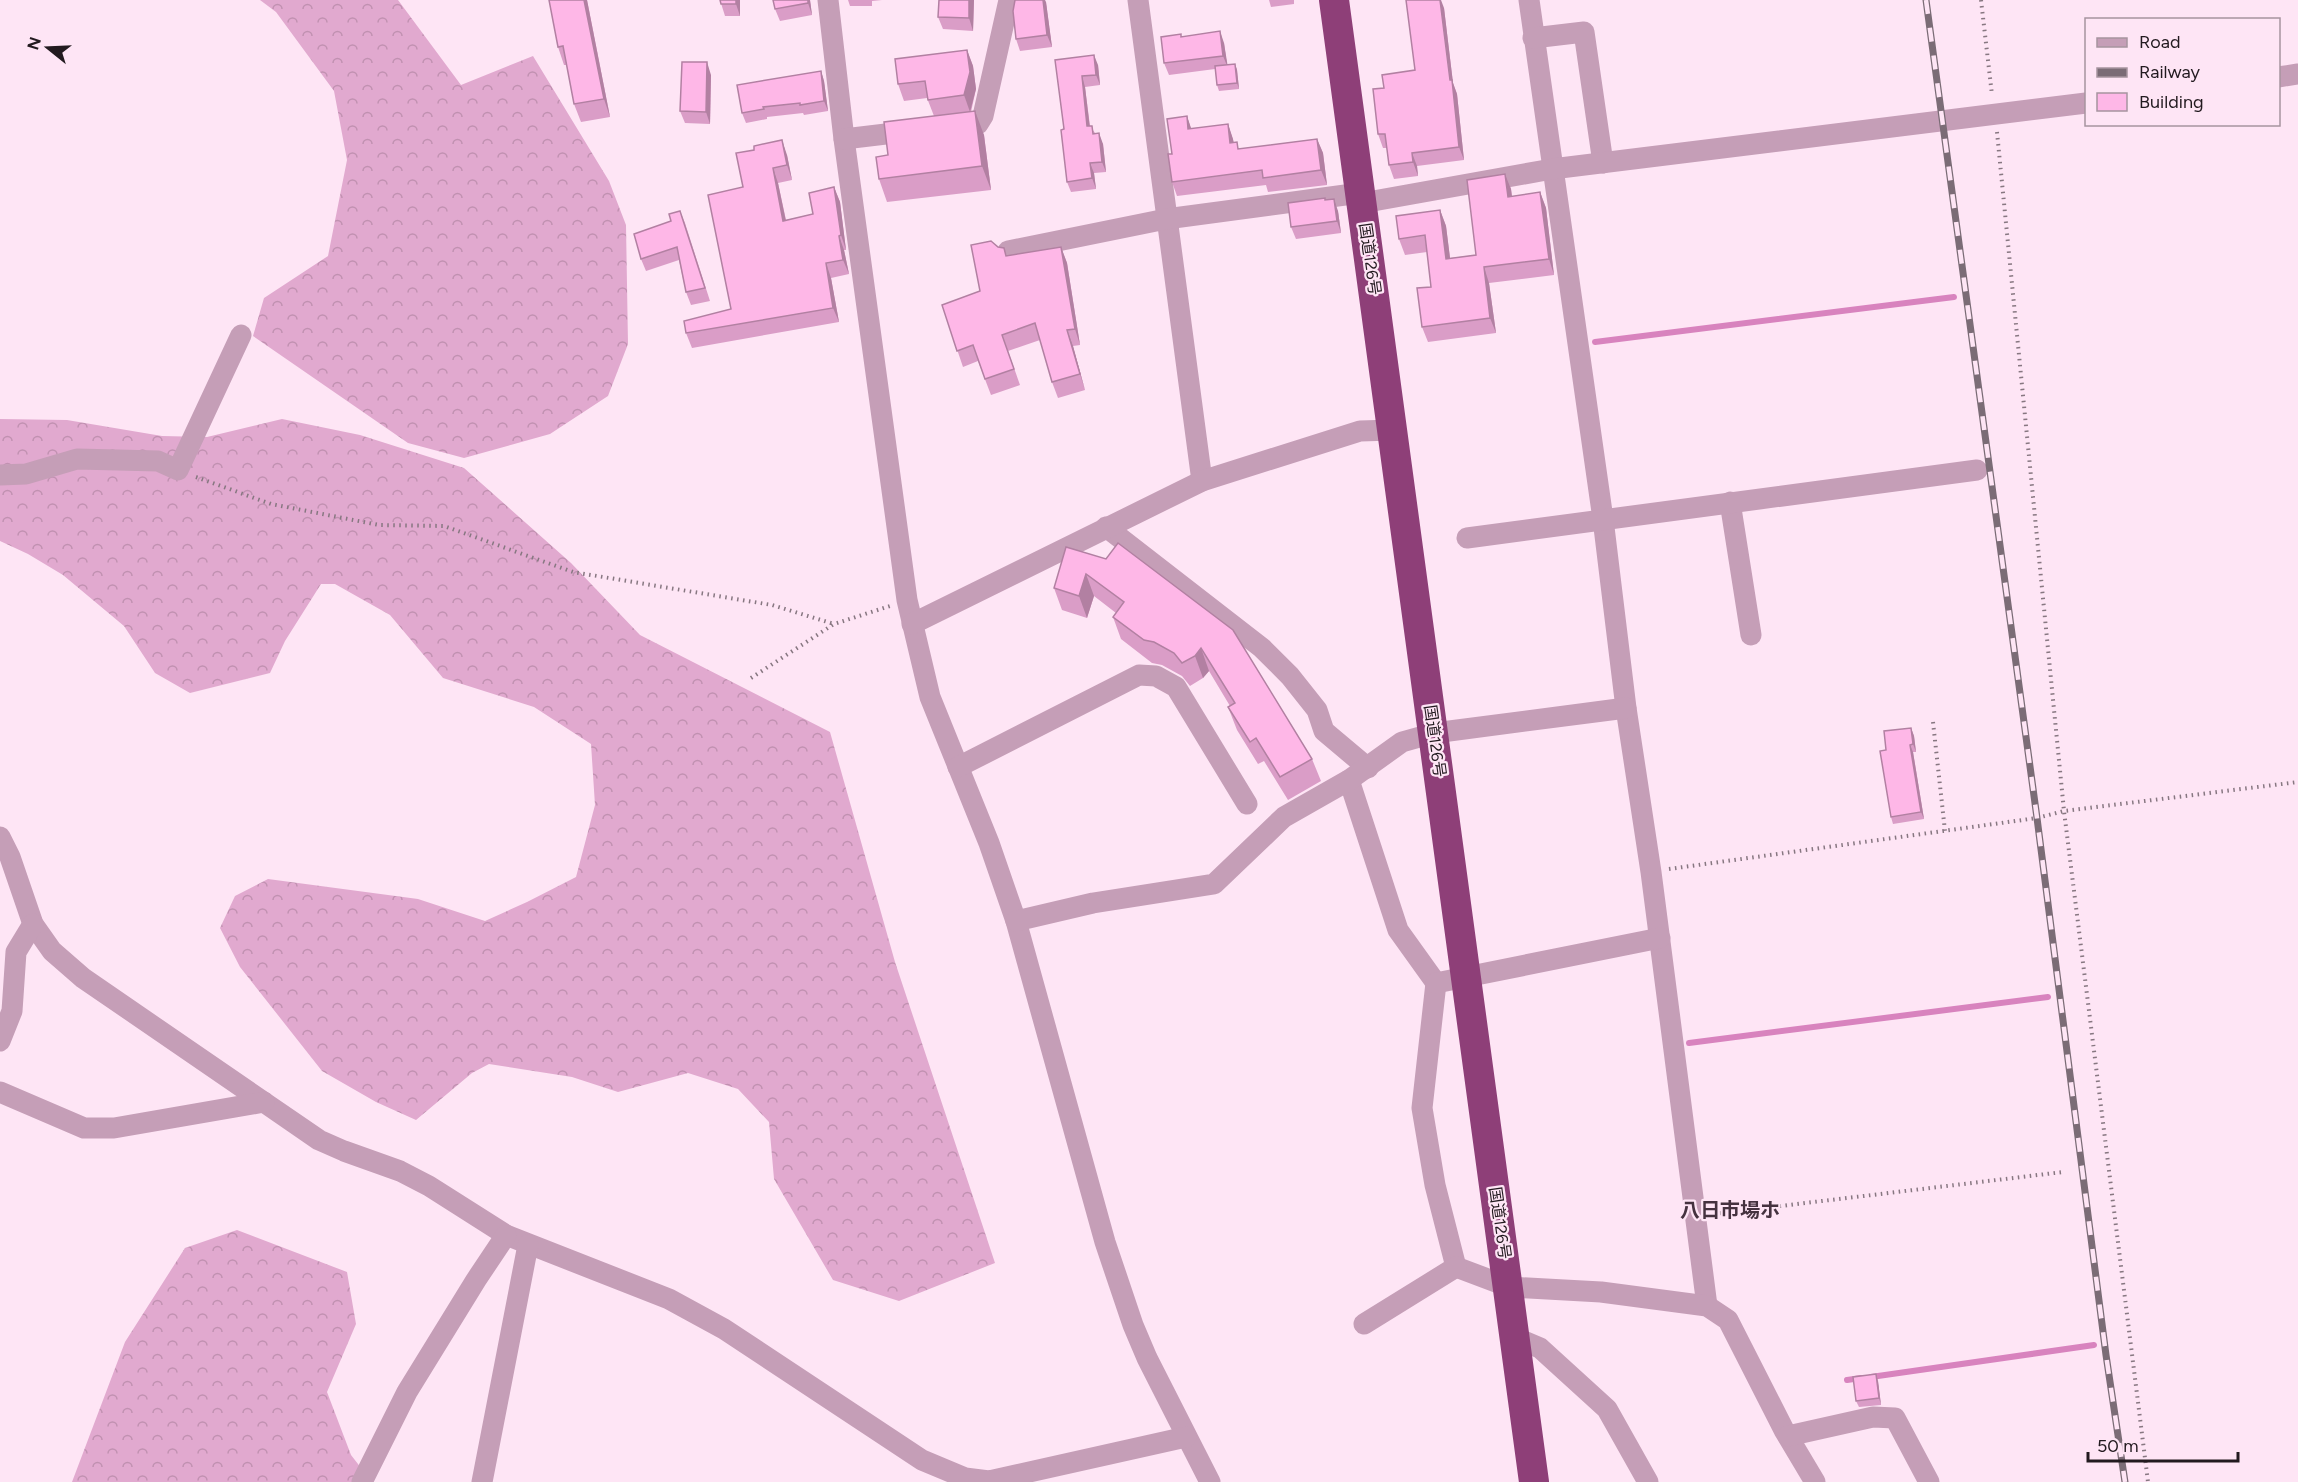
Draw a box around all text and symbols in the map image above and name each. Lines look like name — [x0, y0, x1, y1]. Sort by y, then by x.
north arrow — [18, 18, 78, 78]
legend — [2085, 18, 2280, 126]
text: Road — [2139, 31, 2180, 53]
text: N — [23, 35, 45, 52]
text: Railway — [2139, 61, 2201, 83]
text: Building — [2139, 91, 2204, 113]
street label: 国道126号 — [1356, 222, 1384, 296]
street label: 国道126号 — [1421, 704, 1449, 778]
street label: 国道126号 — [1486, 1186, 1514, 1260]
district label: 八日市場ホ — [1680, 1198, 1780, 1222]
scale bar — [2088, 1425, 2238, 1463]
text: 50 m — [2097, 1435, 2139, 1457]

